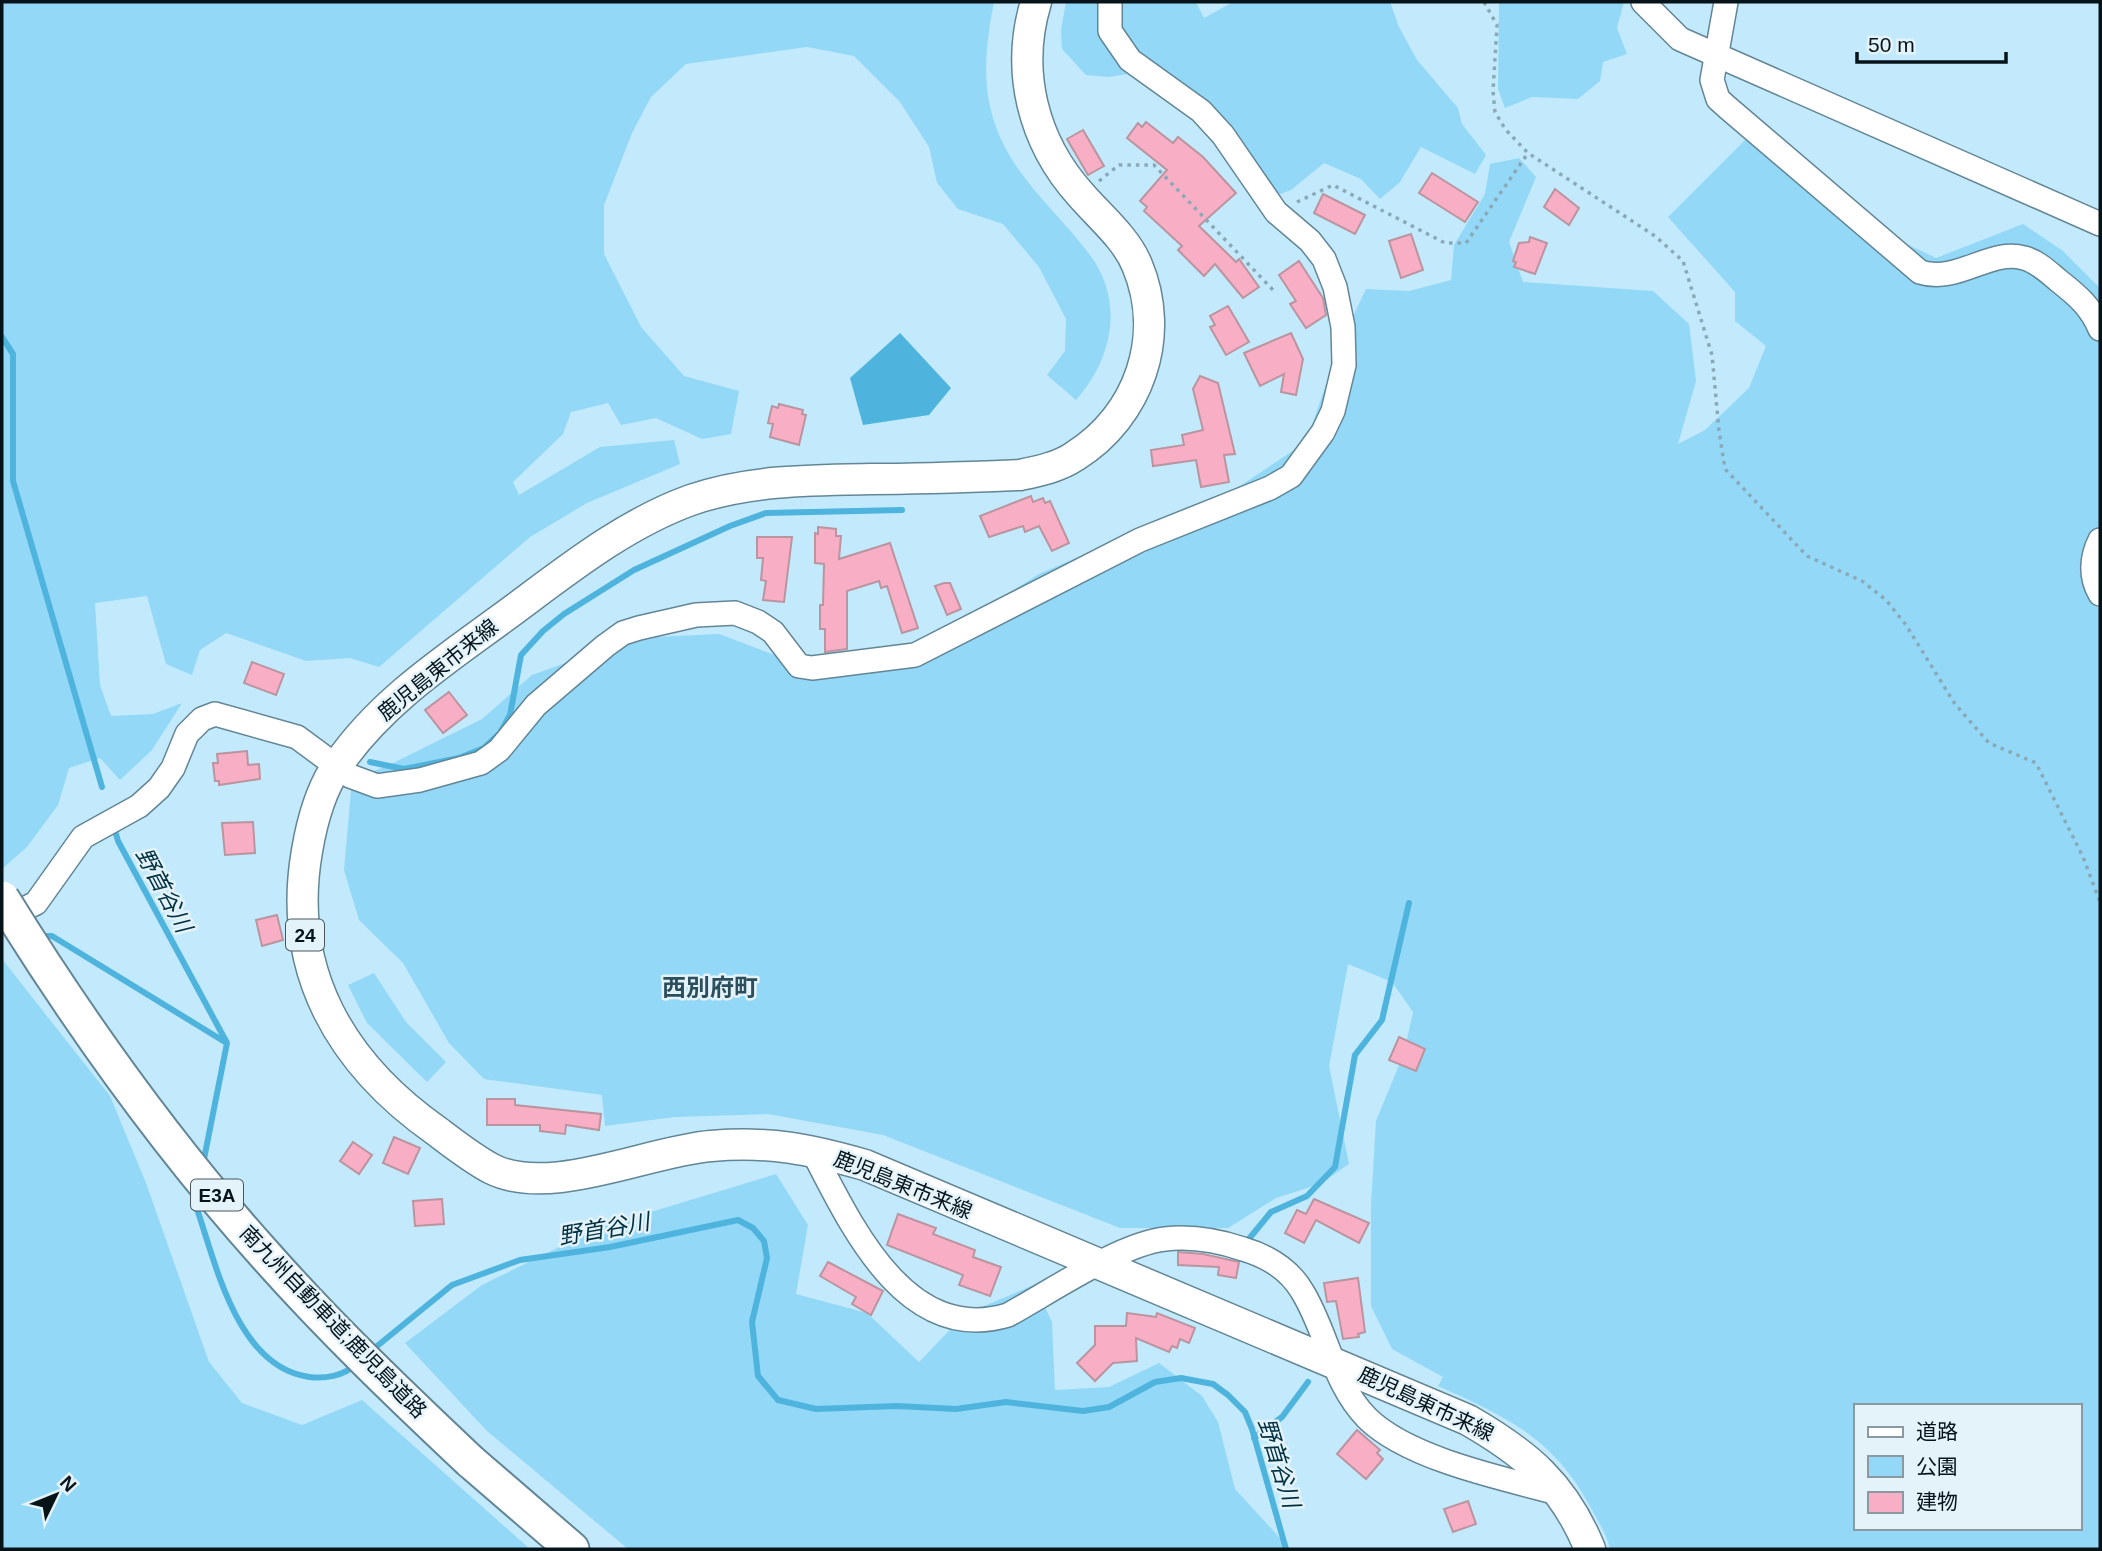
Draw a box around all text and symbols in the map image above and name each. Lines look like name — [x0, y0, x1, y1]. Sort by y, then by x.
scale bar — [1857, 21, 2006, 65]
text: 50 m — [1868, 33, 1915, 56]
street label: 鹿児島東市来線 — [373, 614, 502, 725]
water label: 野首谷川 — [131, 843, 198, 939]
road number: 24 — [286, 920, 324, 951]
district label: 西別府町 — [662, 974, 758, 1001]
street label: 鹿児島東市来線 — [831, 1146, 976, 1223]
road number: E3A — [191, 1180, 243, 1210]
water label: 野首谷川 — [556, 1208, 655, 1250]
street label: 南九州自動車道;鹿児島道路 — [236, 1221, 431, 1422]
street label: 鹿児島東市来線 — [1355, 1362, 1498, 1445]
legend — [1854, 1404, 2081, 1530]
water label: 野首谷川 — [1253, 1415, 1306, 1514]
text: 道路 — [1916, 1420, 1958, 1443]
text: 公園 — [1916, 1455, 1958, 1478]
north arrow — [21, 1460, 91, 1530]
text: N — [56, 1472, 80, 1496]
text: 建物 — [1916, 1490, 1958, 1513]

